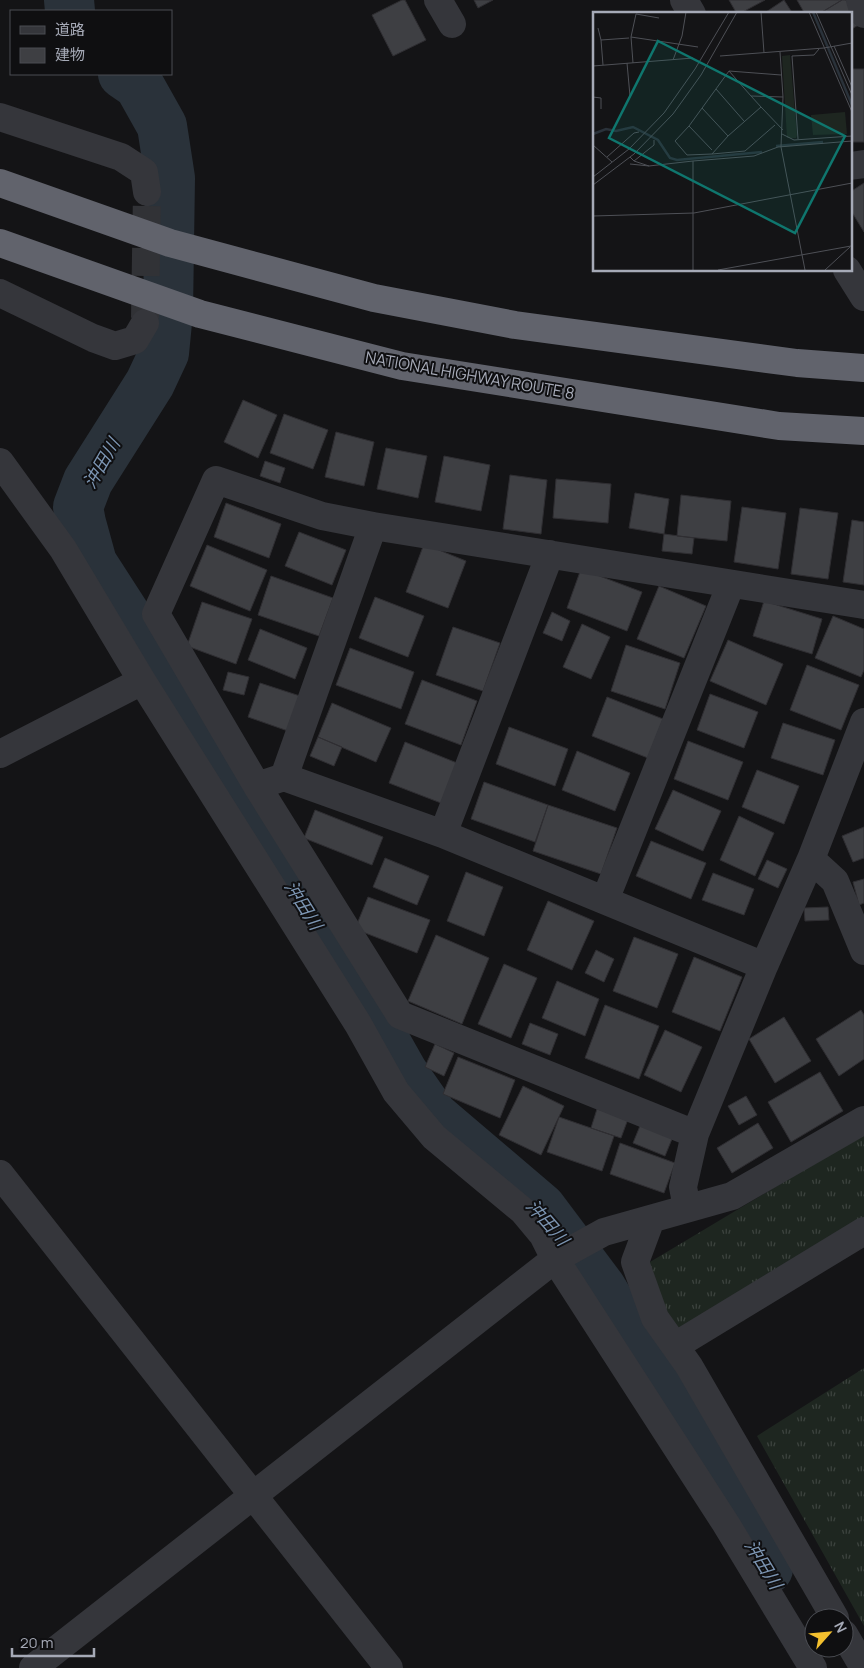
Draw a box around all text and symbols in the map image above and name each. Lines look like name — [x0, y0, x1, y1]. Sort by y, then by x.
legend — [10, 10, 172, 75]
inset map — [593, 12, 852, 271]
text: 道路 — [55, 19, 85, 40]
text: 建物 — [55, 44, 85, 65]
street label: NATIONAL HIGHWAY ROUTE 8 — [364, 346, 576, 404]
water label: 沖田川 — [77, 432, 126, 492]
water label: 沖田川 — [280, 876, 330, 936]
water label: 沖田川 — [521, 1194, 576, 1252]
water label: 沖田川 — [740, 1535, 789, 1595]
north arrow — [804, 1608, 854, 1658]
text: N — [830, 1618, 852, 1636]
scale bar — [12, 1626, 95, 1658]
text: 20 m — [20, 1632, 53, 1653]

